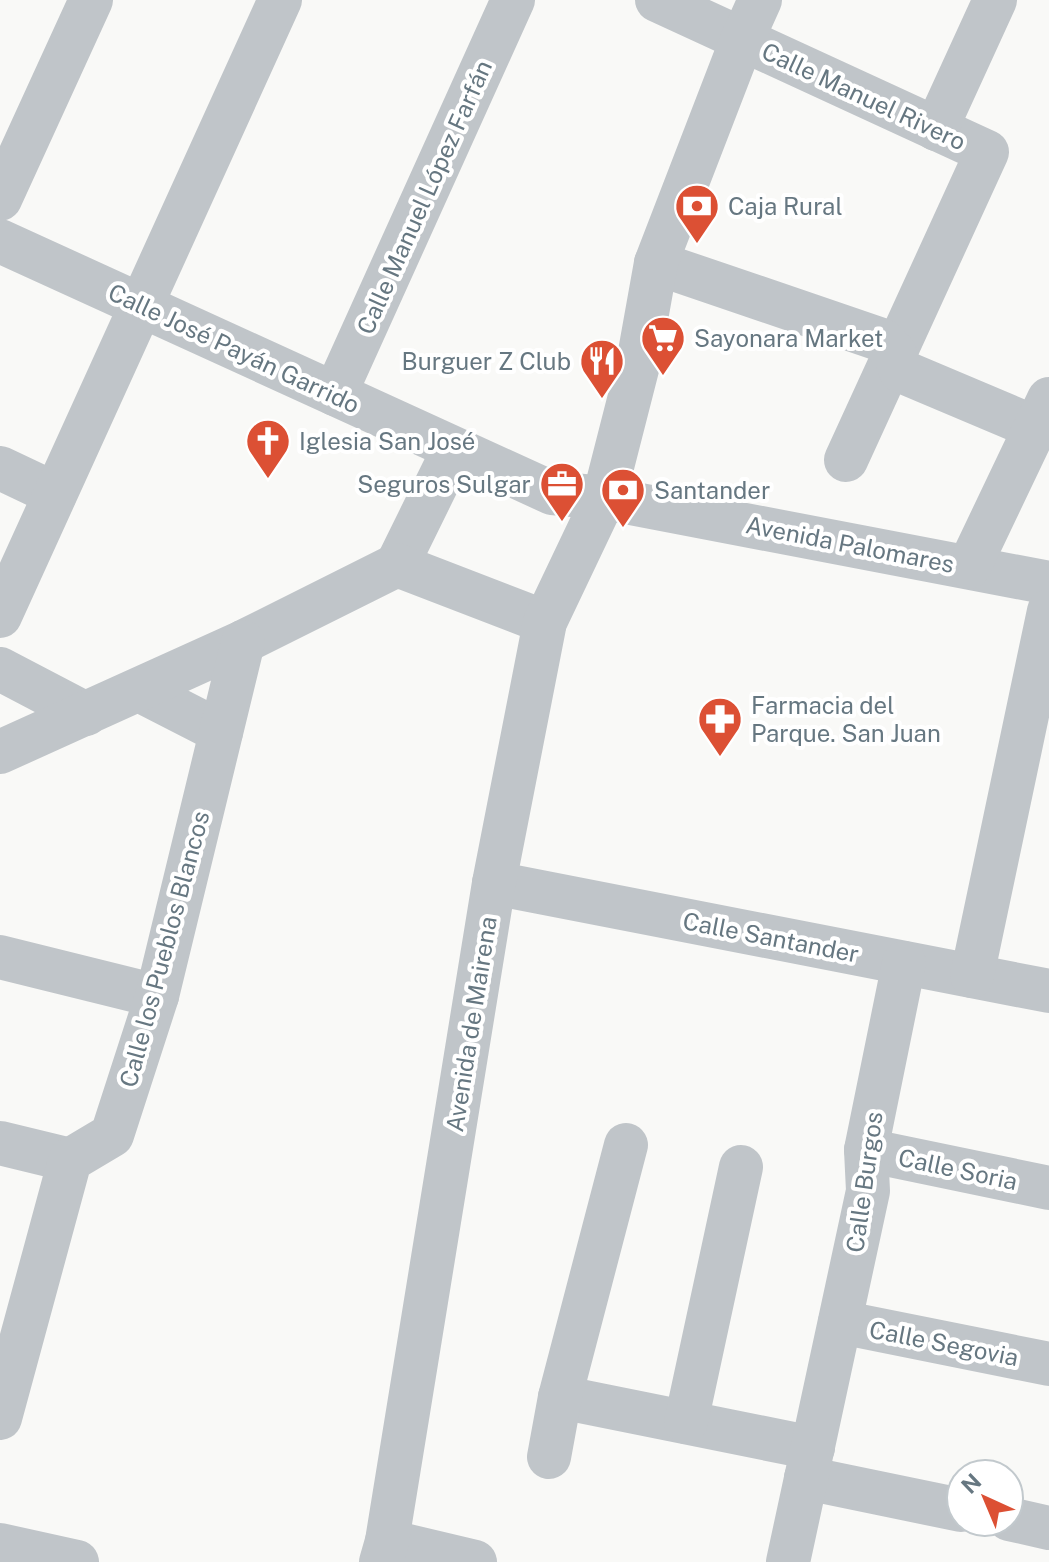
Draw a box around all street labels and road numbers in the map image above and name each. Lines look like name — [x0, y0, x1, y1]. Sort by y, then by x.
street label: Calle Manuel Rivero — [758, 36, 970, 156]
street label: Calle Manuel López Farfán — [351, 56, 497, 338]
street label: Calle José Payán Garrido — [104, 277, 364, 419]
street label: Avenida Palomares — [743, 510, 957, 578]
street label: Calle los Pueblos Blancos — [114, 808, 214, 1090]
street label: Calle Santander — [681, 906, 861, 968]
street label: Avenida de Mairena — [440, 914, 502, 1134]
street label: Calle Burgos — [840, 1110, 888, 1254]
street label: Calle Soria — [896, 1143, 1020, 1195]
street label: Calle Segovia — [867, 1315, 1021, 1371]

